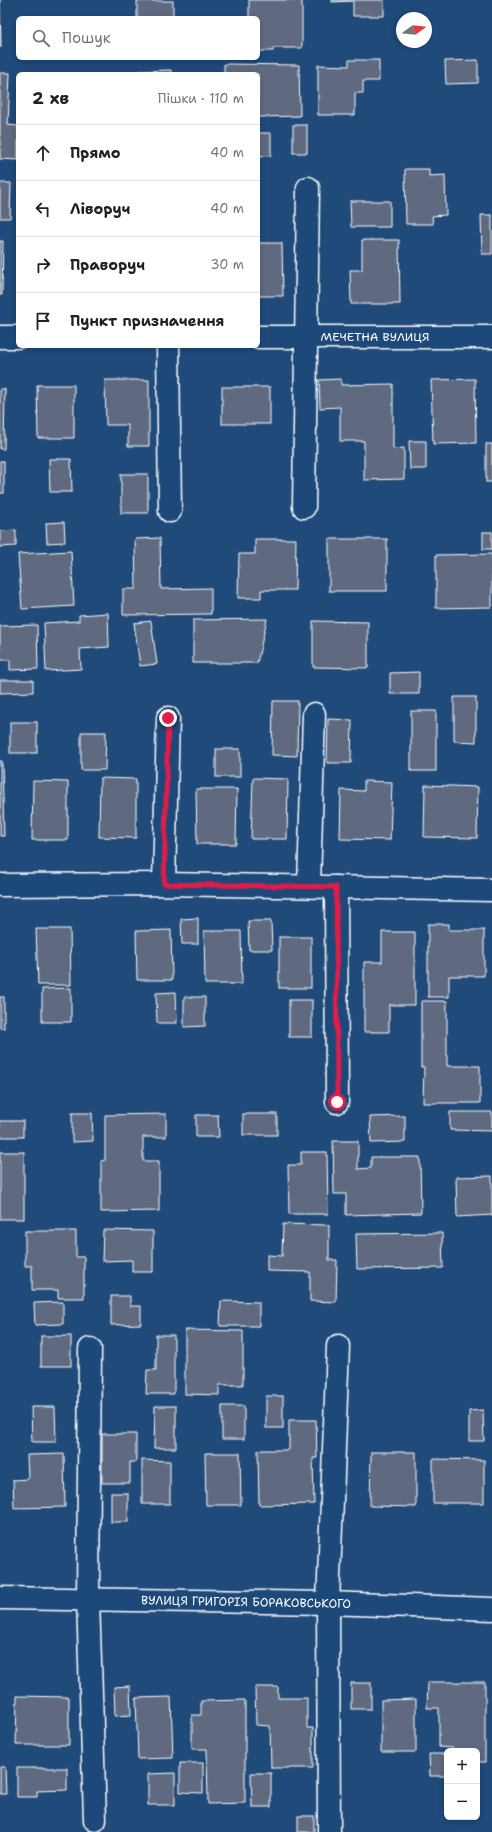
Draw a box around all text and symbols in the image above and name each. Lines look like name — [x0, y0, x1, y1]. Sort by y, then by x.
north arrow — [396, 12, 432, 48]
search box — [16, 16, 260, 60]
icon: search — [30, 27, 52, 49]
text: Пошук — [62, 28, 111, 48]
text: 2 хв — [32, 87, 69, 109]
text: Пішки · 110 m — [158, 90, 244, 107]
icon: ahead — [32, 142, 54, 164]
text: Прямо — [70, 143, 120, 163]
text: 40 m — [210, 144, 244, 161]
icon: left — [32, 198, 54, 220]
text: Ліворуч — [70, 199, 130, 219]
text: 40 m — [210, 200, 244, 217]
icon: right — [32, 254, 54, 276]
text: Праворуч — [70, 255, 145, 275]
text: 30 m — [210, 256, 244, 273]
icon: arrive — [32, 310, 54, 332]
text: Пункт призначення — [70, 311, 225, 331]
street label: МЕЧЕТНА ВУЛИЦЯ — [321, 329, 429, 345]
route end — [159, 709, 177, 727]
route start — [328, 1093, 346, 1111]
street label: ВУЛИЦЯ ГРИГОРІЯ БОРАКОВСЬКОГО — [141, 1592, 351, 1612]
map controls — [444, 1748, 480, 1820]
button: + — [444, 1748, 480, 1784]
button: − — [444, 1784, 480, 1820]

